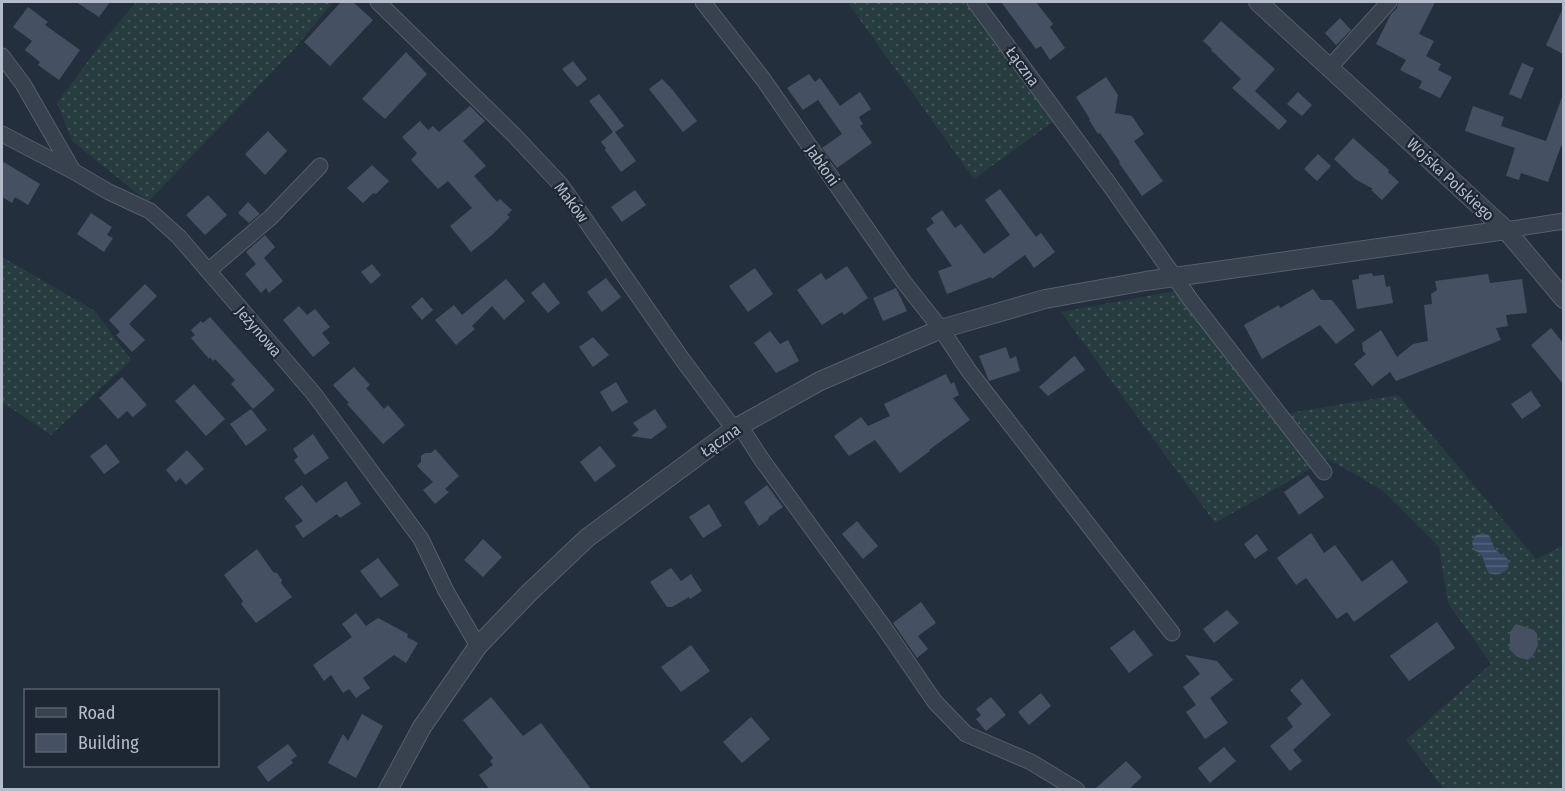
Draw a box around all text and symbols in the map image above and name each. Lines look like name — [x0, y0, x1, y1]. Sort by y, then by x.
street label: Łączna — [1001, 43, 1043, 91]
street label: Wojska Polskiego — [1403, 134, 1498, 225]
street label: Jabłoni — [802, 141, 844, 190]
street label: Maków — [550, 178, 593, 227]
street label: Jeżynowa — [232, 302, 286, 361]
street label: Łączna — [697, 420, 745, 462]
legend — [24, 689, 219, 767]
text: Road — [78, 702, 115, 724]
text: Building — [78, 732, 139, 754]

